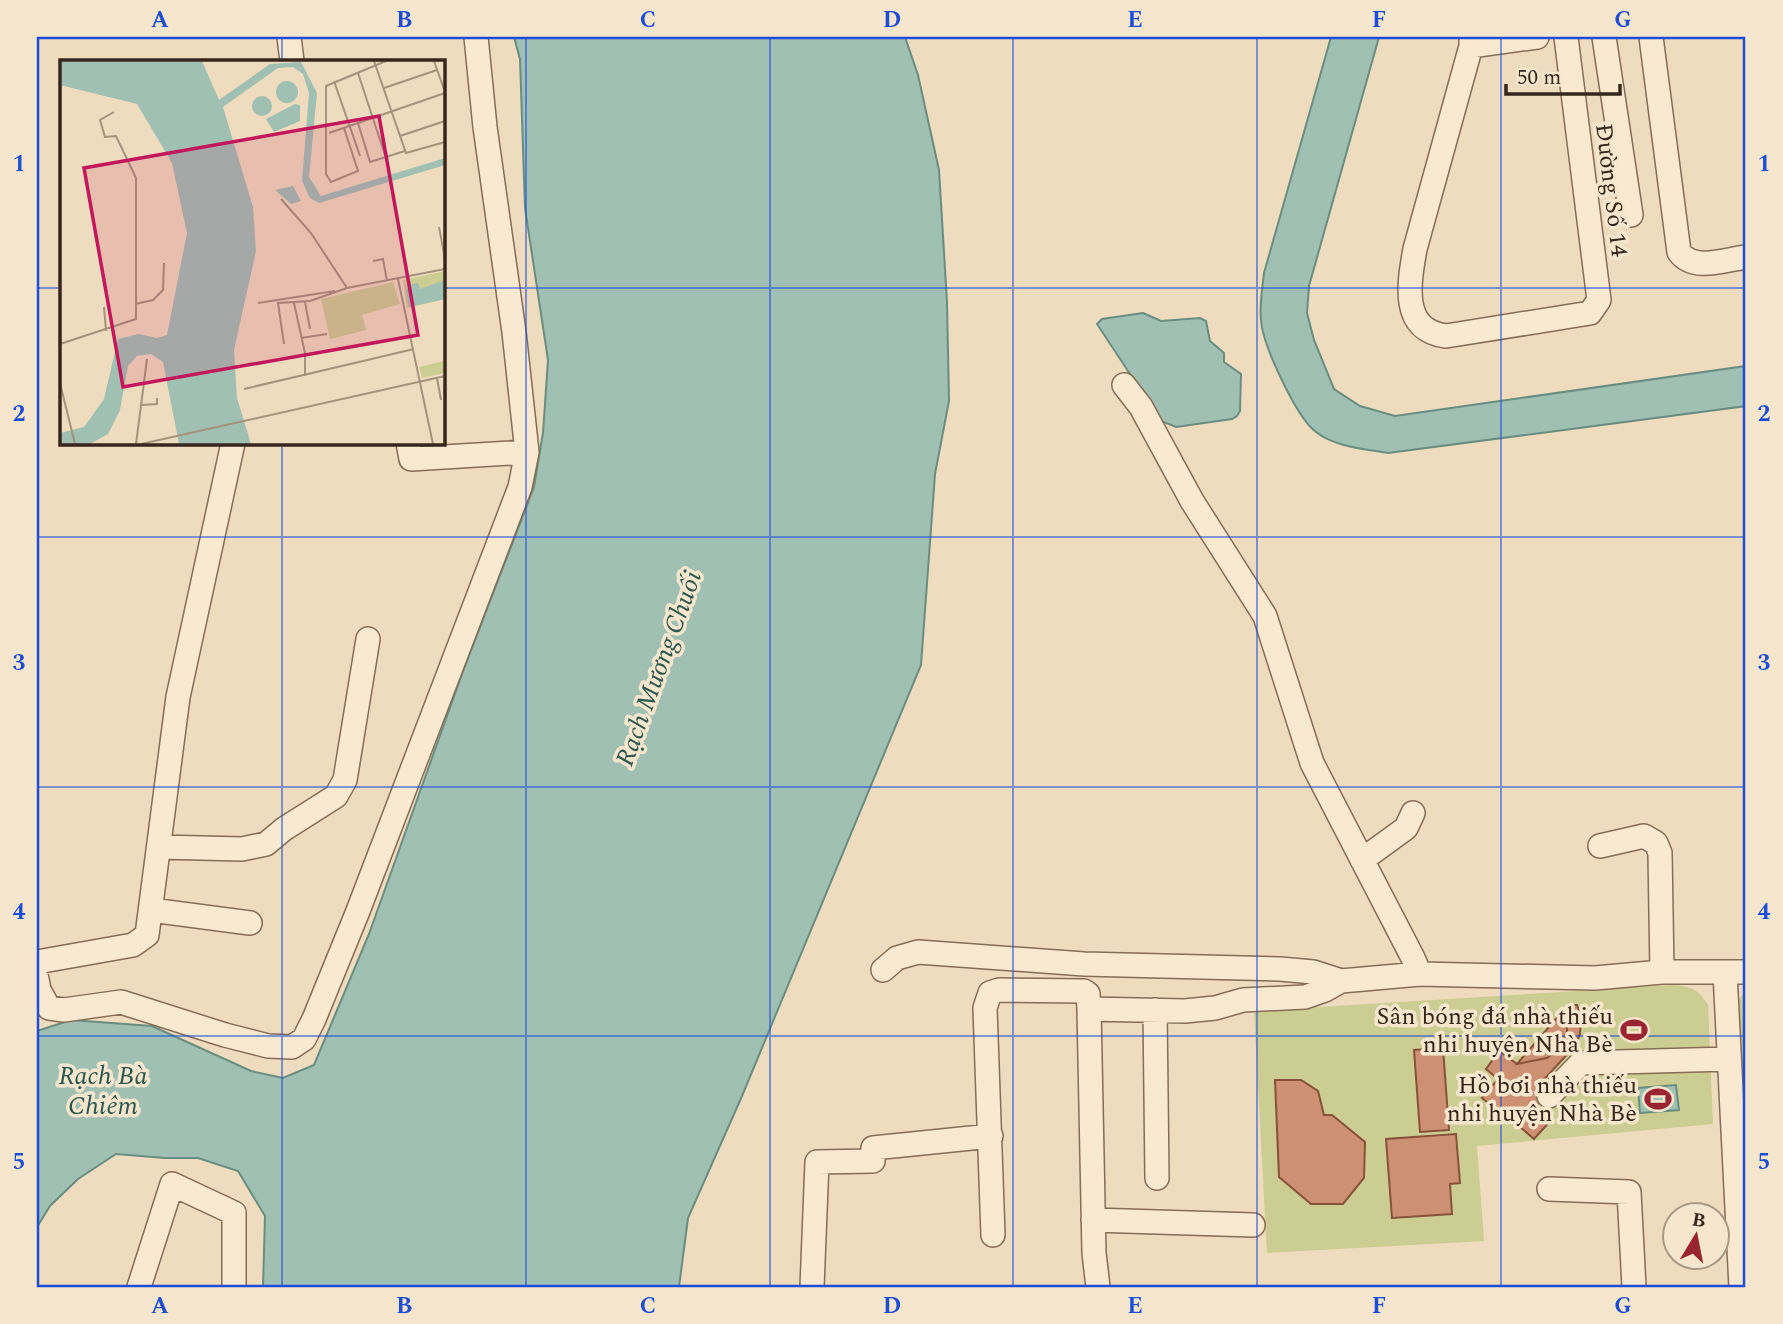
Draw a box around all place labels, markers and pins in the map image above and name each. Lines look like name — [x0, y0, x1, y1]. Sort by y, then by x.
place label: Sân bóng đá nhà thiếu nhi huyện Nhà Bè — [1377, 999, 1613, 1063]
sports icon: Sân bóng đá nhà thiếu nhi huyện Nhà Bè — [1619, 1015, 1649, 1045]
place label: Hồ bơi nhà thiếu nhi huyện Nhà Bè — [1447, 1068, 1637, 1132]
sports icon: Hồ bơi nhà thiếu nhi huyện Nhà Bè — [1643, 1084, 1673, 1114]

